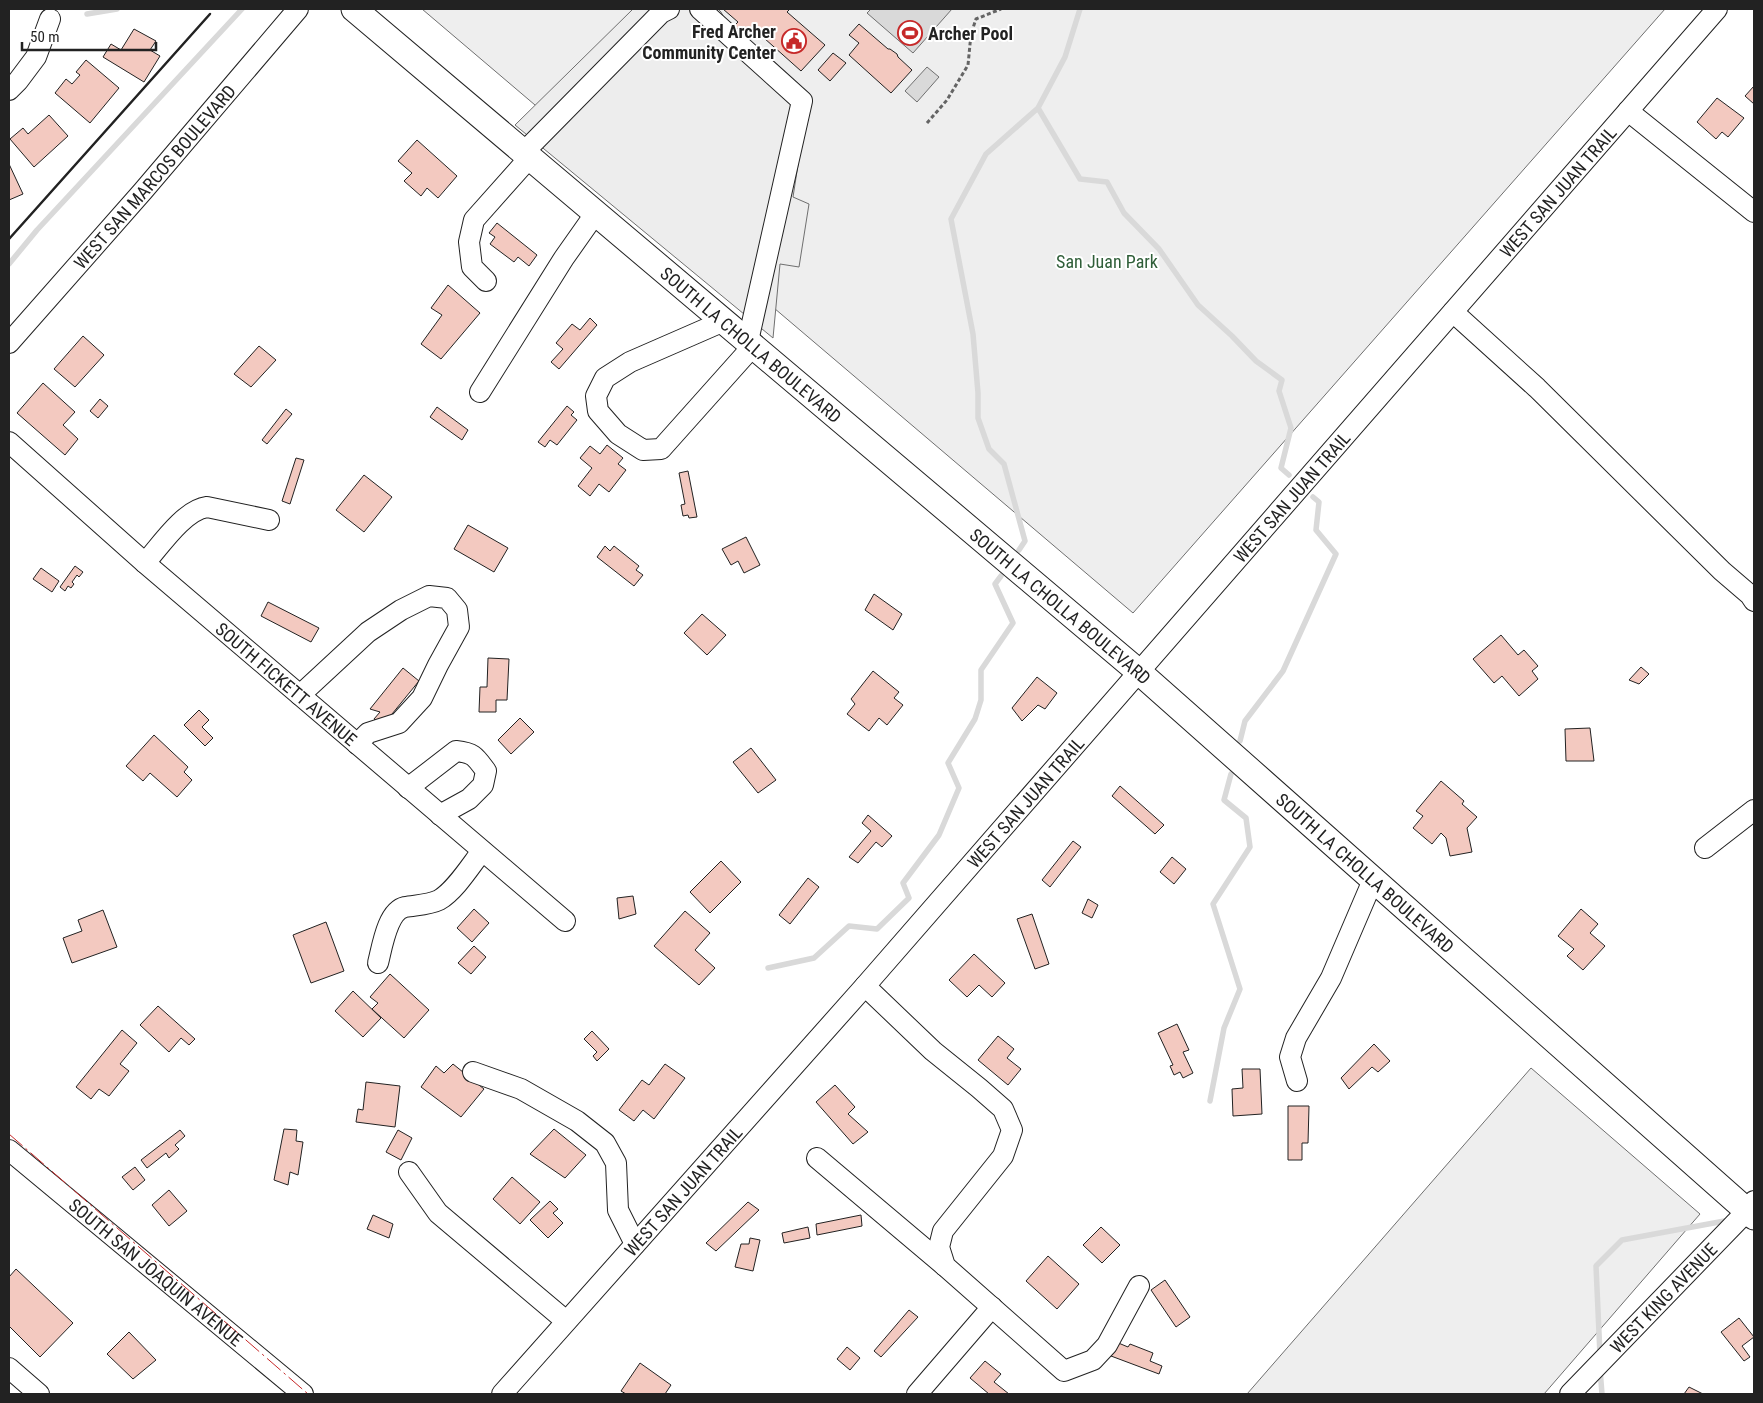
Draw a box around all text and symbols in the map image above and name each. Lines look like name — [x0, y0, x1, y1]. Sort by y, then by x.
scale bar — [22, 20, 156, 52]
sports icon: Archer Pool — [897, 20, 923, 46]
place label: Fred Archer Community Center — [642, 21, 776, 63]
place label: Archer Pool — [928, 23, 1013, 44]
text: 50 m — [30, 28, 60, 46]
public building icon: Fred Archer Community Center — [781, 28, 807, 54]
street label: WEST SAN MARCOS BOULEVARD — [69, 80, 240, 273]
street label: WEST SAN JUAN TRAIL — [1495, 122, 1621, 261]
park label: San Juan Park — [1056, 251, 1158, 272]
street label: SOUTH LA CHOLLA BOULEVARD — [657, 262, 846, 427]
street label: WEST SAN JUAN TRAIL — [1229, 427, 1354, 567]
street label: SOUTH LA CHOLLA BOULEVARD — [966, 524, 1155, 688]
street label: SOUTH FICKETT AVENUE — [212, 618, 361, 750]
street label: WEST SAN JUAN TRAIL — [963, 732, 1088, 872]
street label: SOUTH LA CHOLLA BOULEVARD — [1272, 788, 1459, 957]
street label: WEST SAN JUAN TRAIL — [620, 1121, 746, 1260]
street label: SOUTH SAN JOAQUIN AVENUE — [65, 1194, 247, 1350]
street label: WEST KING AVENUE — [1605, 1238, 1721, 1357]

